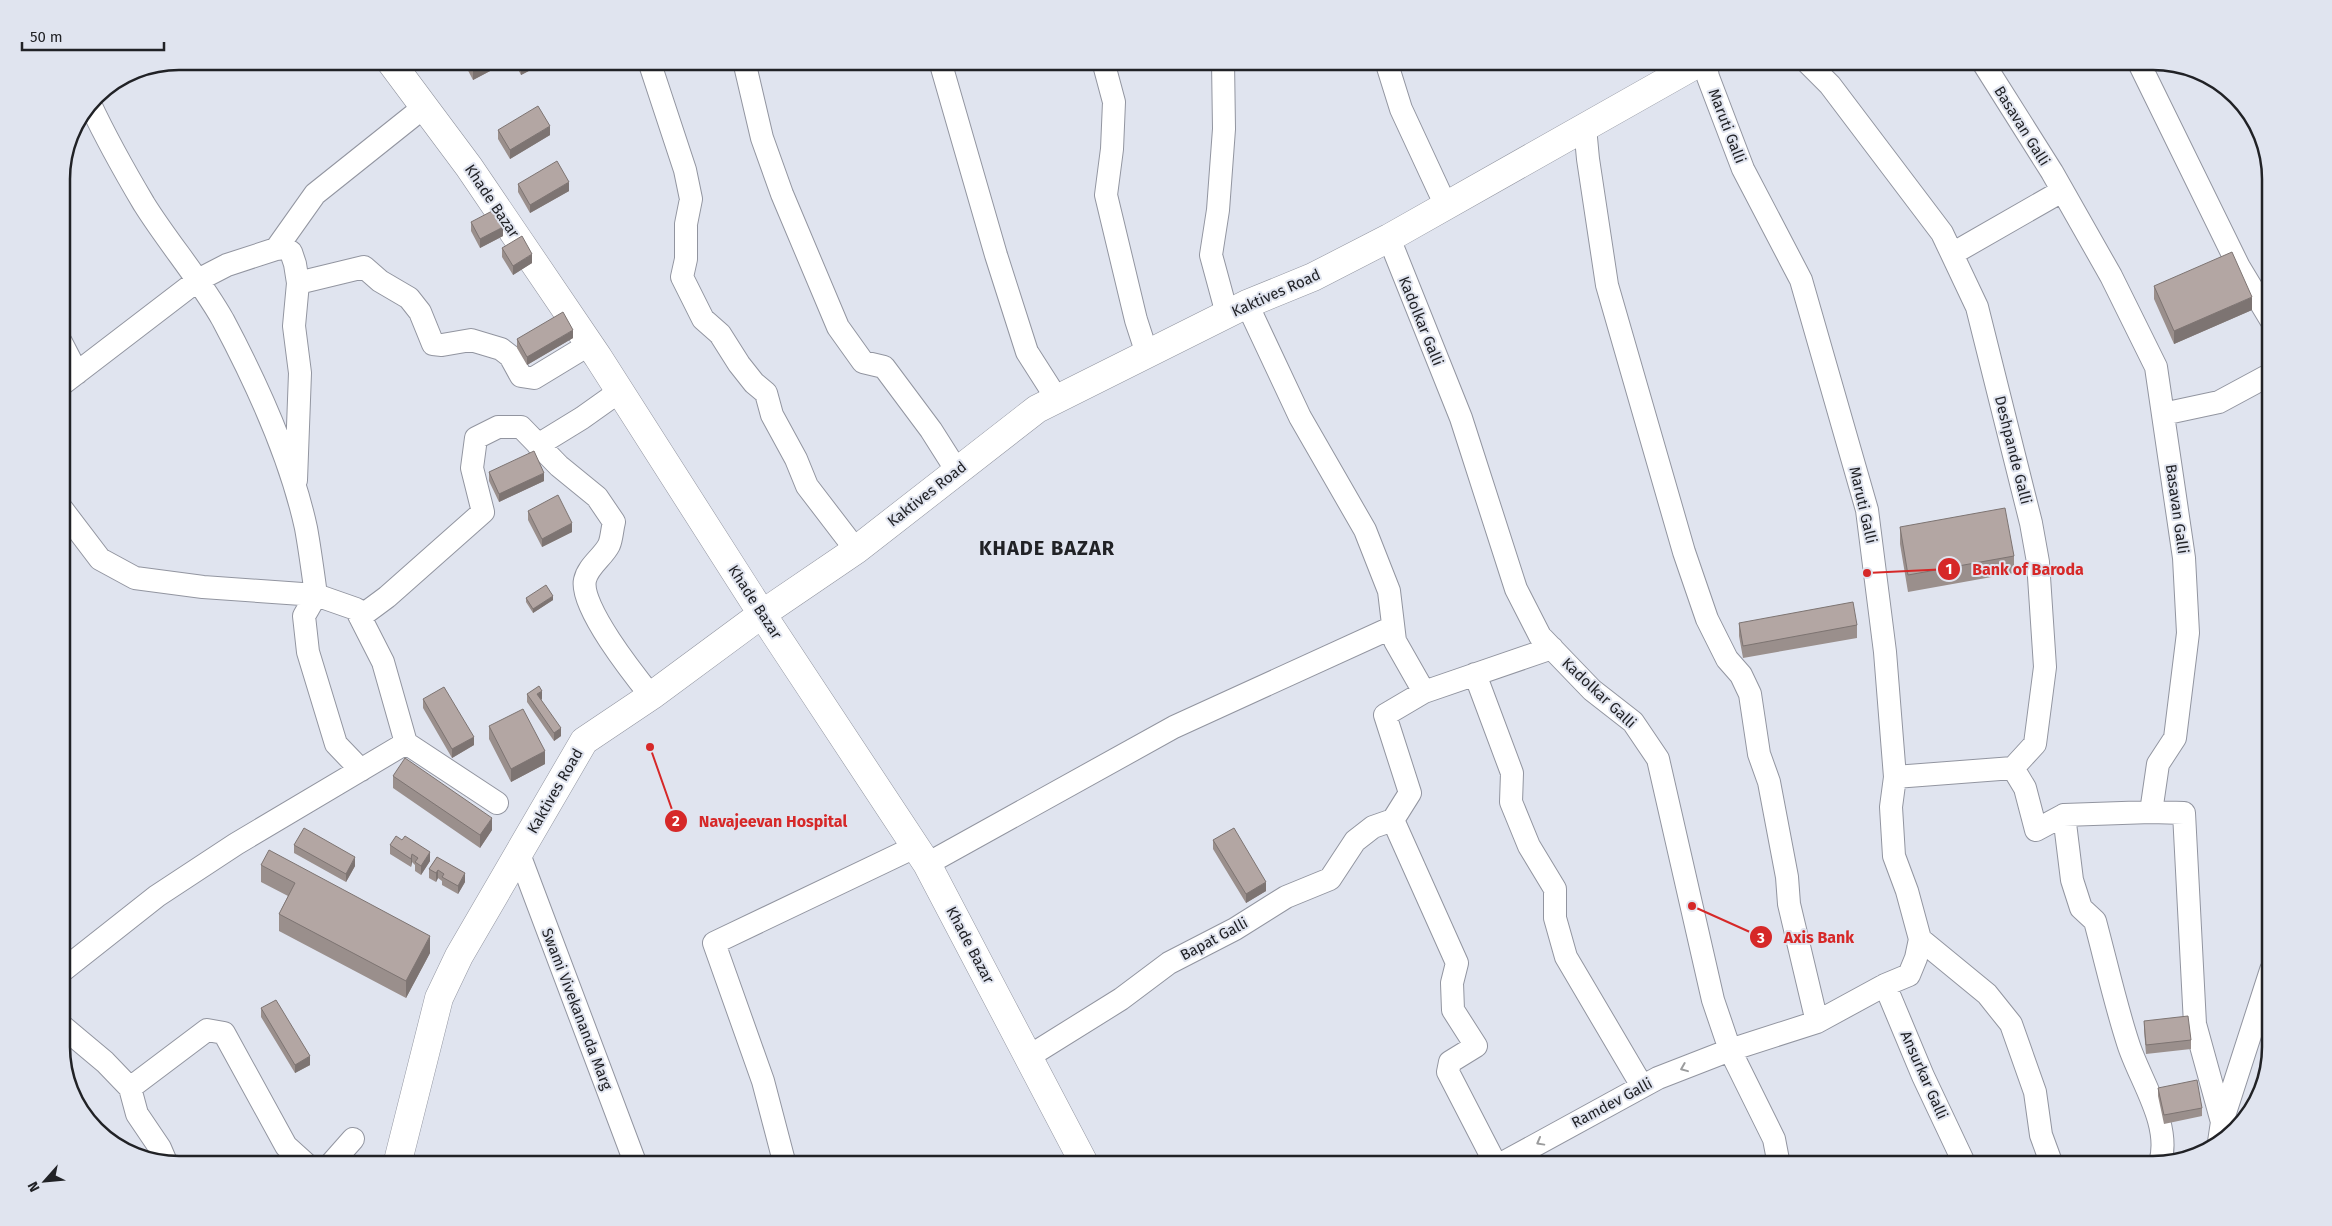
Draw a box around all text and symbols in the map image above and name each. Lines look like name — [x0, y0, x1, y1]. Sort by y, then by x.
scale bar — [22, 20, 165, 52]
text: 50 m — [30, 28, 63, 46]
street label: Basavan Galli — [1990, 83, 2054, 169]
street label: Maruti Galli — [1705, 86, 1749, 166]
street label: Khade Bazar — [461, 161, 523, 241]
street label: Kaktives Road — [1229, 265, 1323, 321]
street label: Kadolkar Galli — [1395, 274, 1447, 368]
street label: Deshpande Galli — [1991, 394, 2035, 506]
street label: Kaktives Road — [884, 458, 970, 530]
street label: Basavan Galli — [2162, 463, 2192, 555]
street label: Maruti Galli — [1845, 465, 1881, 545]
district label: KHADE BAZAR — [979, 536, 1115, 560]
callout: Bank of Baroda — [1937, 554, 2093, 585]
text: 1 — [1946, 560, 1952, 578]
text: Bank of Baroda — [1972, 560, 2084, 579]
street label: Khade Bazar — [724, 562, 786, 642]
street label: Kadolkar Galli — [1558, 654, 1640, 732]
street label: Kaktives Road — [523, 745, 587, 837]
callout: Navajeevan Hospital — [664, 806, 857, 837]
text: 2 — [672, 812, 680, 830]
text: Navajeevan Hospital — [699, 812, 847, 831]
street label: Khade Bazar — [942, 903, 998, 987]
street label: Bapat Galli — [1177, 914, 1251, 964]
callout: Axis Bank — [1749, 922, 1864, 953]
street label: Swami Vivekananda Marg — [538, 926, 616, 1093]
text: Axis Bank — [1783, 928, 1854, 947]
text: 3 — [1756, 929, 1765, 947]
street label: Ansurkar Galli — [1896, 1028, 1952, 1122]
one-way arrow — [1680, 1062, 1689, 1072]
street label: Ramdev Galli — [1569, 1074, 1655, 1132]
one-way arrow — [1536, 1136, 1545, 1146]
north arrow — [20, 1156, 70, 1206]
text: N — [24, 1179, 44, 1195]

